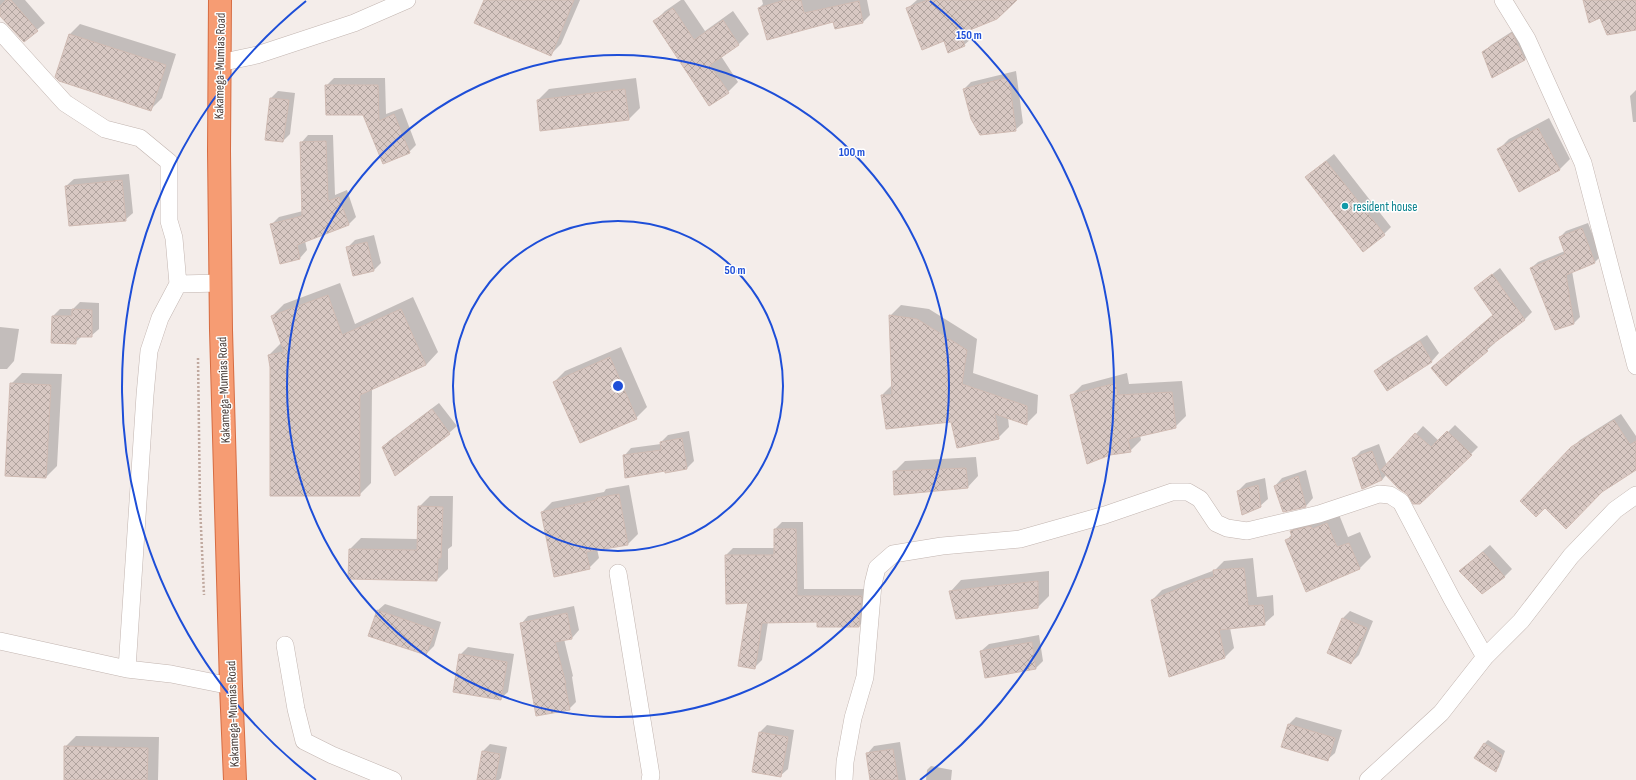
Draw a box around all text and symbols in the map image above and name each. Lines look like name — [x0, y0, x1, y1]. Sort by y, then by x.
street label: Kakamega-Mumias Road — [211, 13, 229, 119]
text: 150 m — [956, 28, 982, 43]
text: 100 m — [839, 145, 865, 160]
place label: resident house — [1353, 199, 1417, 215]
marker: resident house — [1340, 201, 1350, 211]
text: 50 m — [725, 263, 745, 278]
street label: Kakamega-Mumias Road — [214, 336, 234, 443]
centre of rings — [611, 379, 625, 393]
street label: Kakamega-Mumias Road — [223, 660, 243, 767]

